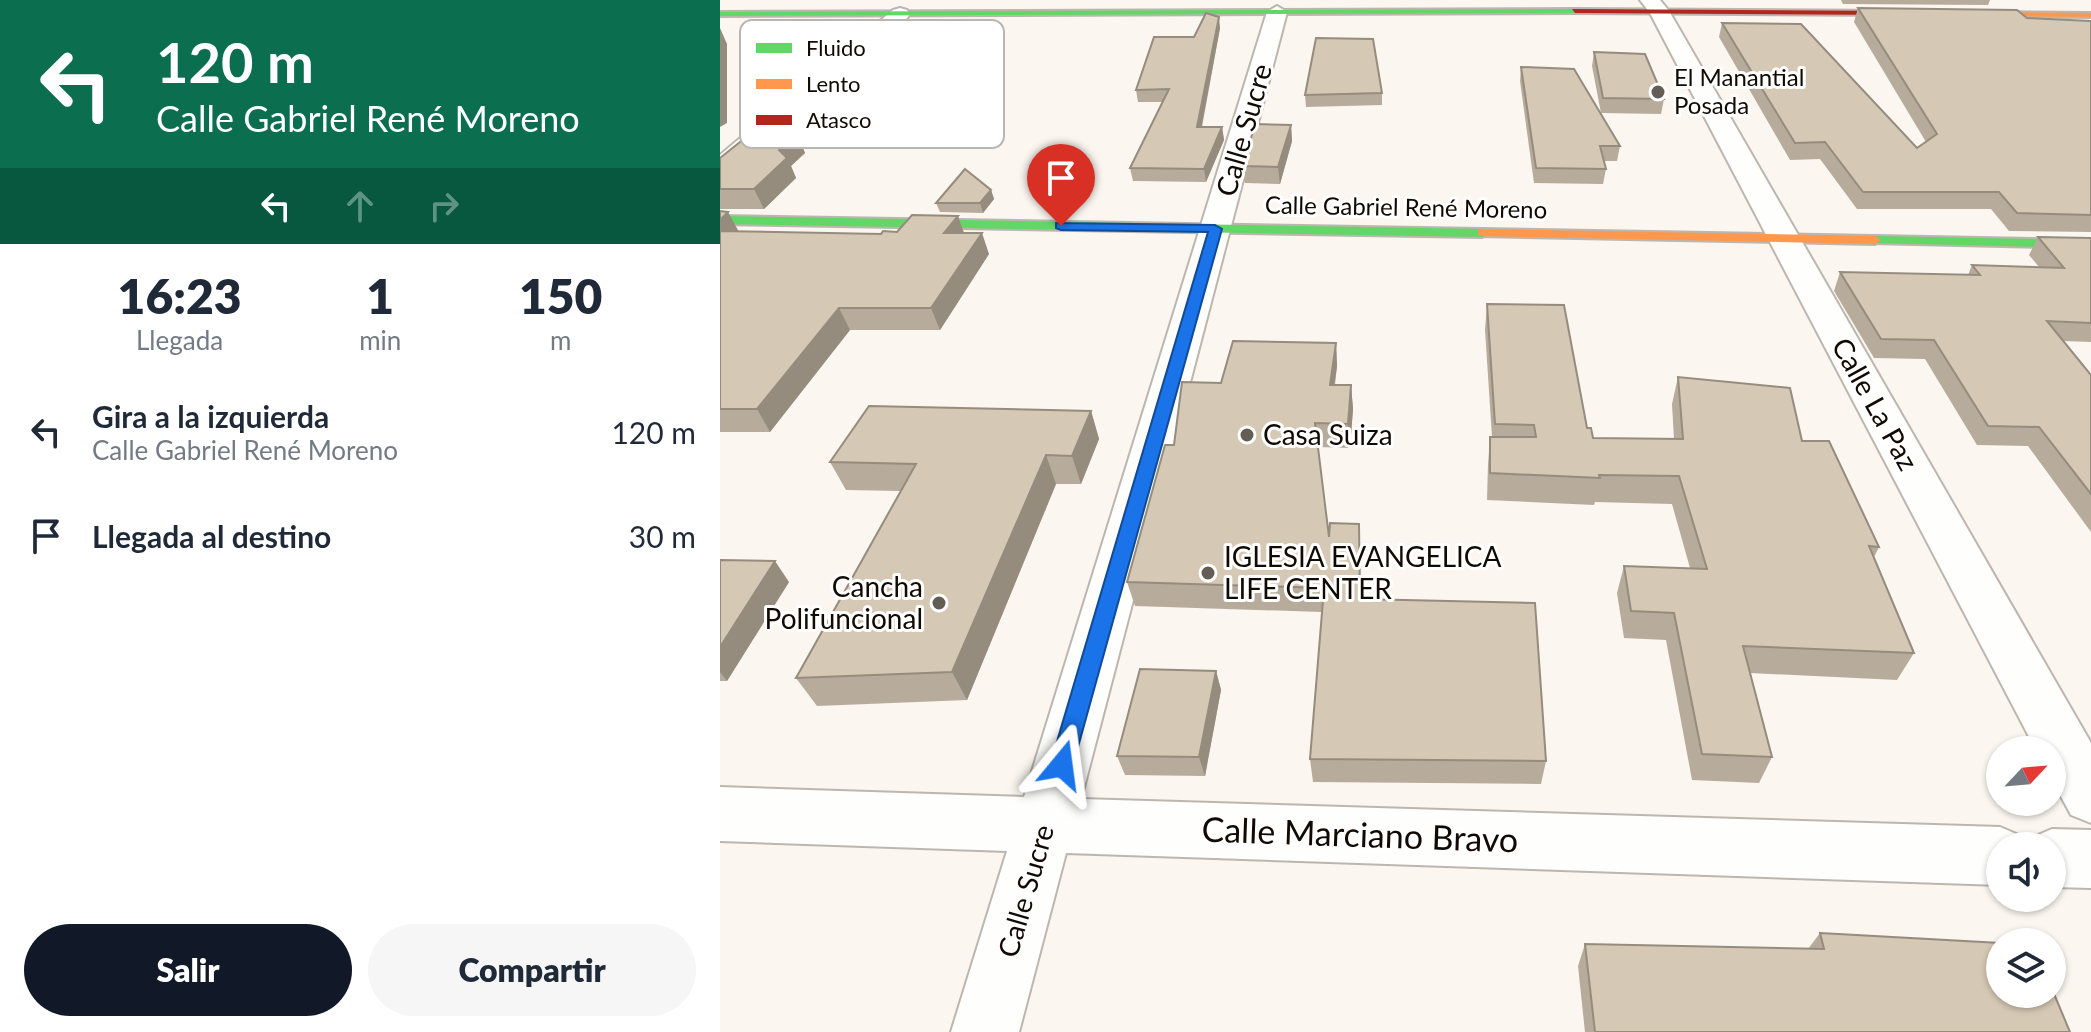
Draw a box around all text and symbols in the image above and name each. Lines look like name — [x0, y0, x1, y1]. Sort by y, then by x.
legend — [740, 20, 1004, 148]
text: 120 m — [156, 28, 314, 95]
icon: left — [24, 32, 128, 136]
text: Fluido — [806, 34, 866, 61]
street label: Calle Sucre — [1208, 60, 1278, 200]
place label: El Manantial Posada — [1674, 62, 1804, 119]
text: Lento — [806, 70, 861, 97]
marker: El Manantial Posada — [1649, 83, 1667, 101]
text: Calle Gabriel René Moreno — [156, 96, 580, 140]
text: Atasco — [806, 106, 871, 133]
pin — [1027, 144, 1095, 226]
icon: arrive — [1039, 156, 1083, 200]
icon: left — [254, 184, 298, 228]
icon: ahead — [338, 184, 382, 228]
icon: right — [422, 184, 466, 228]
street label: Calle Gabriel René Moreno — [1265, 190, 1547, 223]
text: 16:23 — [118, 267, 242, 324]
text: 1 — [366, 267, 394, 324]
text: 150 — [519, 267, 602, 324]
text: Llegada — [136, 324, 223, 356]
text: min — [359, 324, 401, 356]
text: m — [550, 324, 571, 356]
street label: Calle La Paz — [1826, 331, 1926, 476]
text: Gira a la izquierda — [92, 398, 329, 434]
icon: left — [24, 410, 68, 454]
text: 120 m — [611, 414, 696, 450]
place label: Casa Suiza — [1263, 417, 1393, 451]
marker: Casa Suiza — [1238, 426, 1256, 444]
text: Calle Gabriel René Moreno — [92, 434, 398, 466]
icon: arrive — [24, 514, 68, 558]
text: Llegada al destino — [92, 518, 331, 554]
text: 30 m — [629, 518, 696, 554]
place label: IGLESIA EVANGELICA LIFE CENTER — [1224, 539, 1502, 605]
marker: IGLESIA EVANGELICA LIFE CENTER — [1199, 564, 1217, 582]
place label: Cancha Polifuncional — [765, 569, 923, 635]
marker: Cancha Polifuncional — [930, 594, 948, 612]
position arrow — [1020, 723, 1104, 807]
north arrow — [1986, 736, 2066, 816]
map controls — [1986, 736, 2066, 1008]
street label: Calle Marciano Bravo — [1201, 807, 1519, 860]
street label: Calle Sucre — [990, 821, 1060, 961]
button: sound — [1986, 832, 2066, 912]
button: Salir — [24, 924, 352, 1016]
button: Compartir — [368, 924, 696, 1016]
button: layers — [1986, 928, 2066, 1008]

